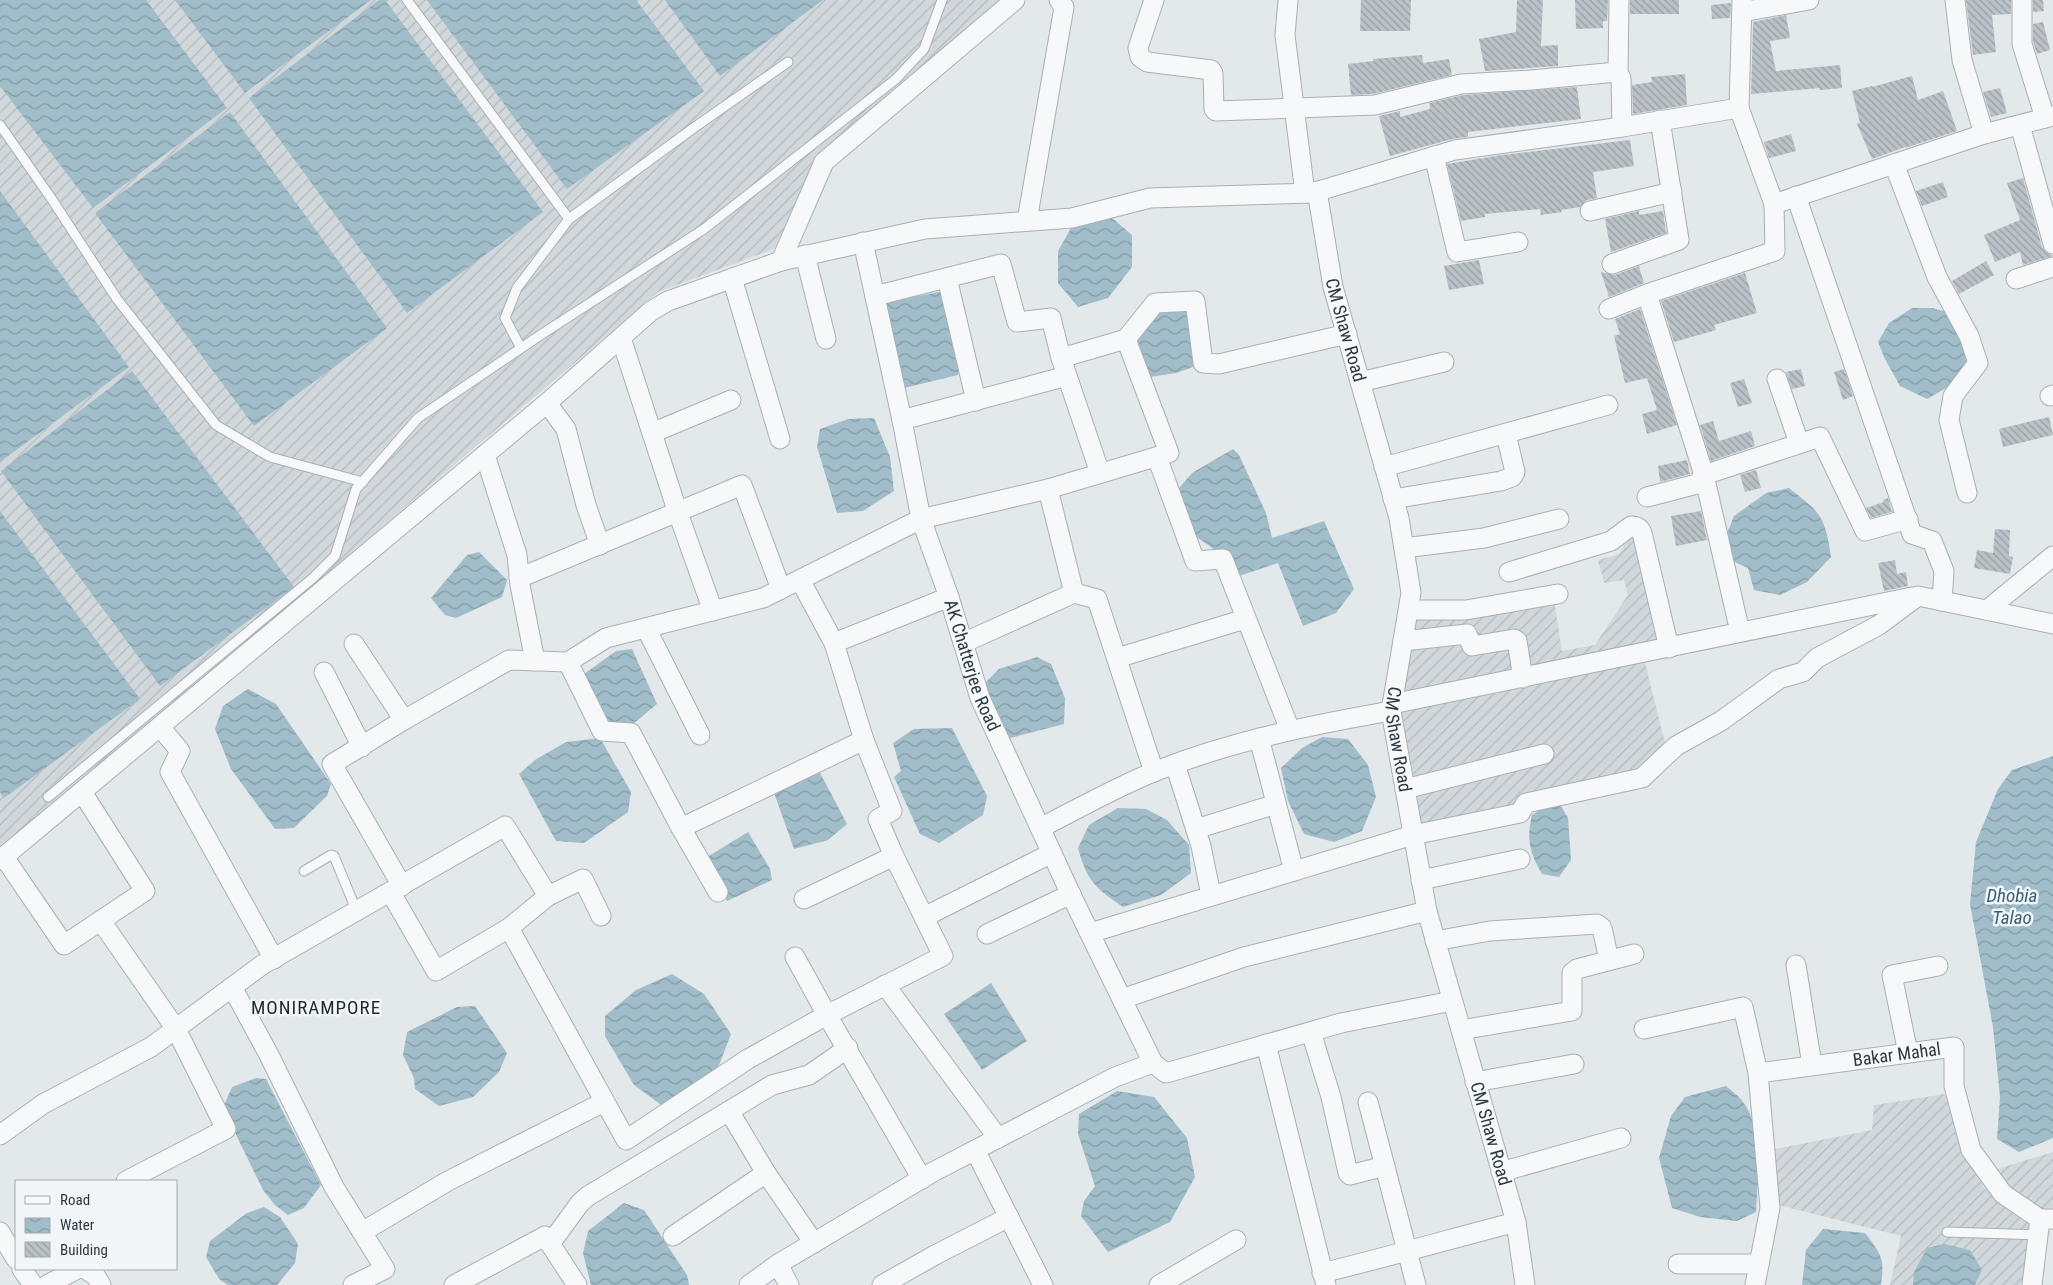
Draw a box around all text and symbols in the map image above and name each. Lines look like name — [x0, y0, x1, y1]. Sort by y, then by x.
street label: CM Shaw Road — [1322, 277, 1371, 384]
street label: AK Chatterjee Road — [940, 597, 1005, 734]
street label: CM Shaw Road — [1381, 685, 1416, 794]
water label: Dhobia Talao — [1987, 884, 2037, 929]
district label: MONIRAMPORE — [251, 996, 381, 1019]
street label: Bakar Mahal — [1851, 1038, 1942, 1070]
street label: CM Shaw Road — [1466, 1079, 1516, 1188]
legend — [15, 1180, 178, 1270]
text: Road — [60, 1191, 90, 1209]
text: Water — [60, 1216, 95, 1234]
text: Building — [60, 1241, 108, 1259]

